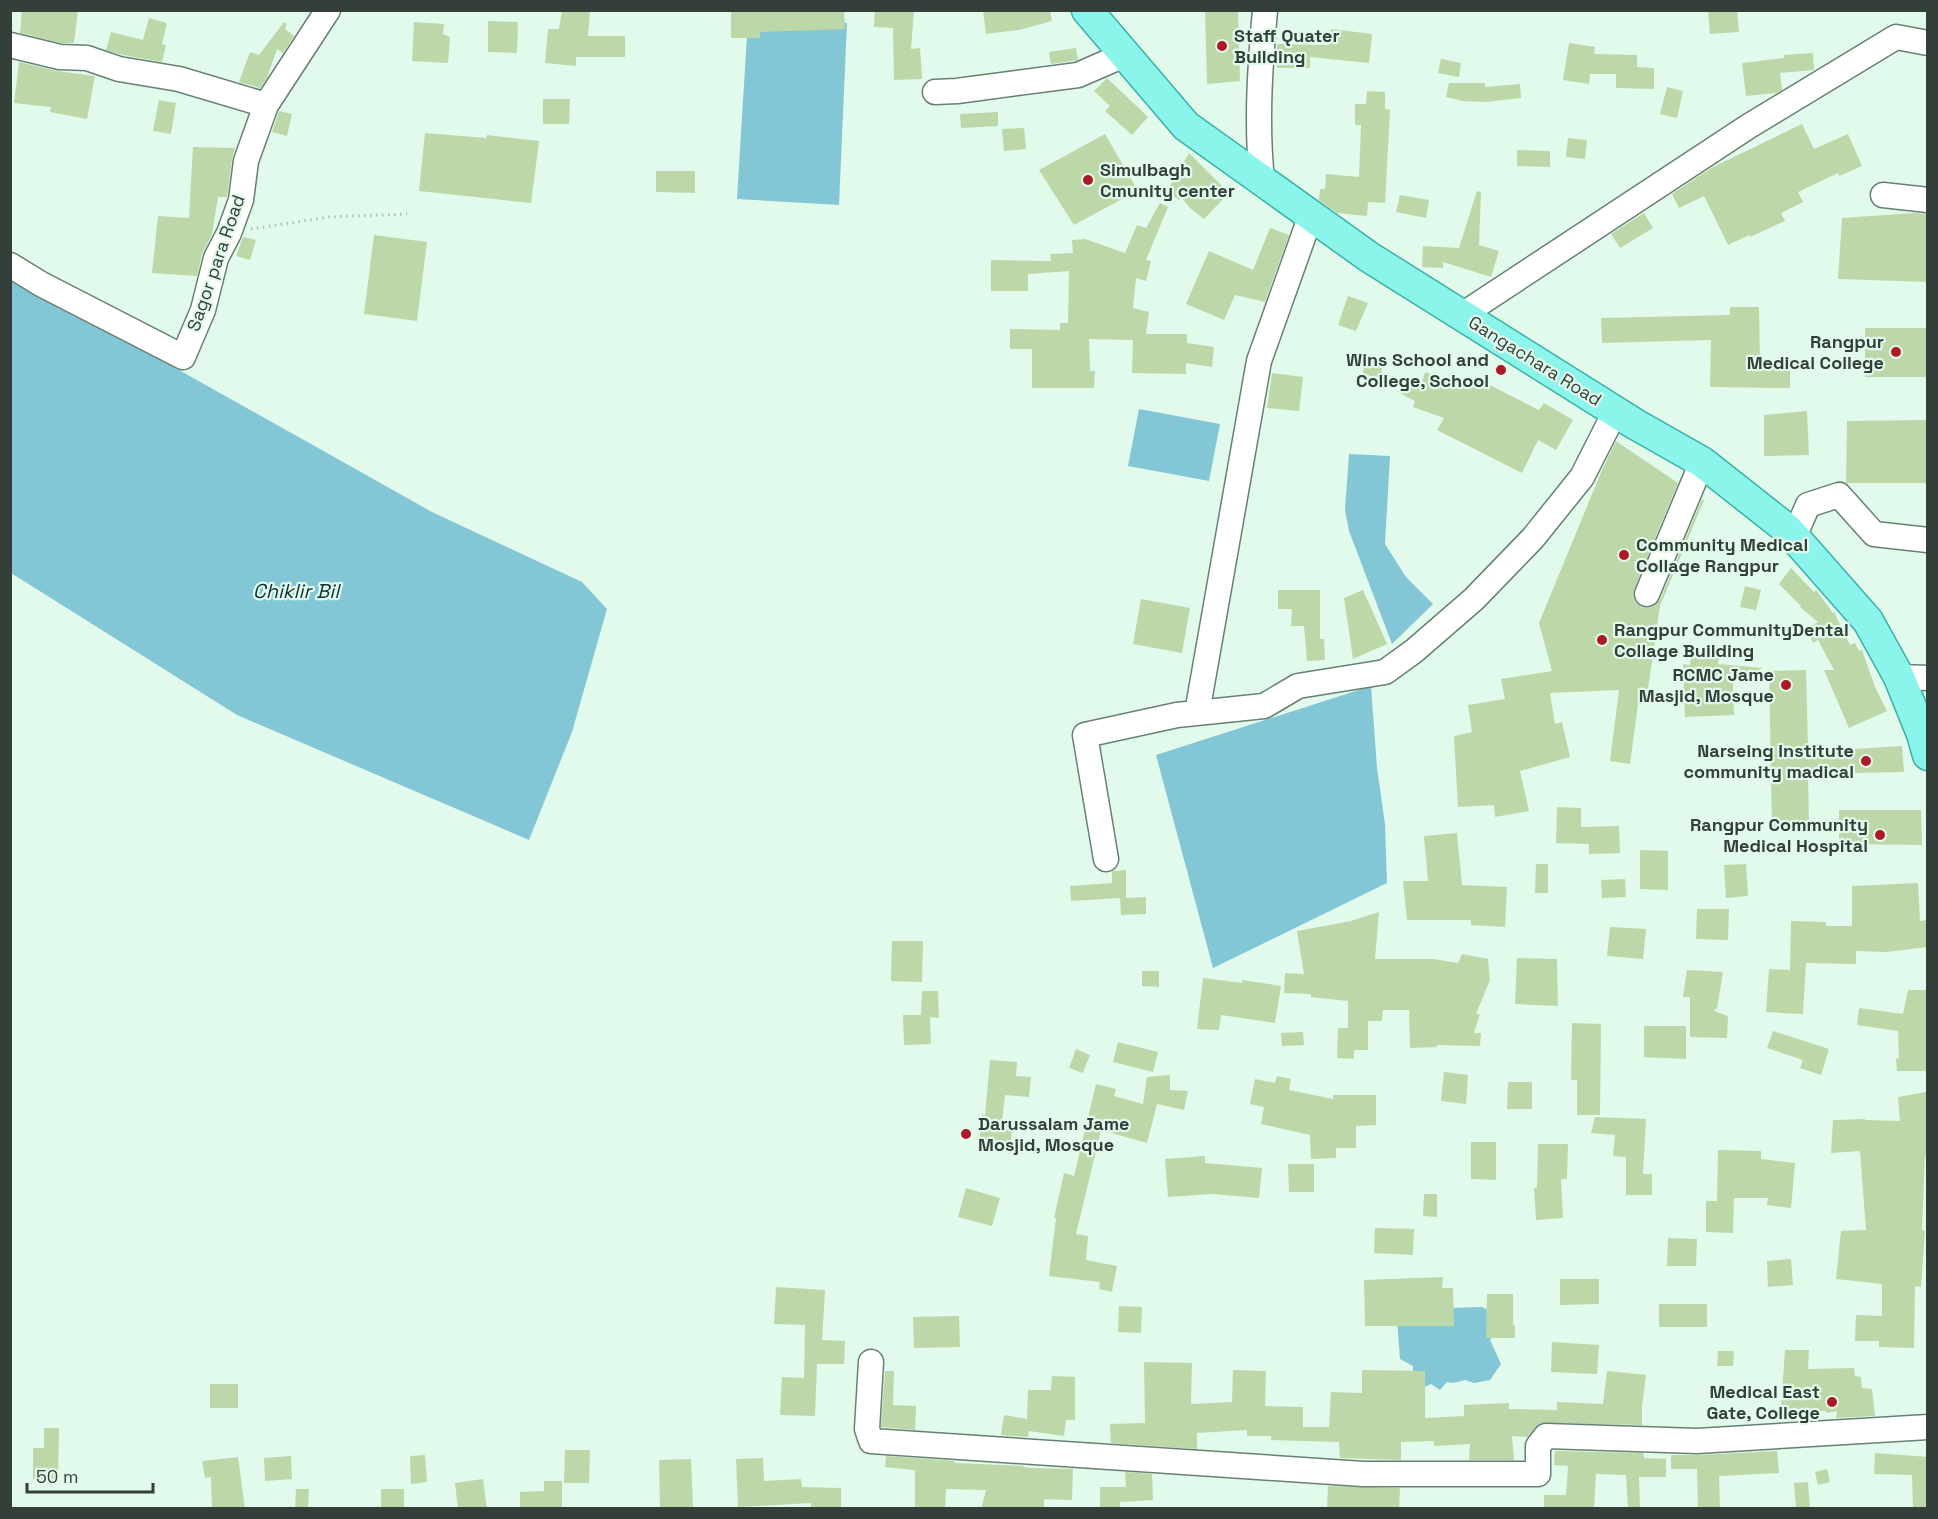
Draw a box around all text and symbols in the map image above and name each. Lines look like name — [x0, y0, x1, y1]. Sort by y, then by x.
place label: Staff Quater Building — [1234, 24, 1340, 68]
marker: Staff Quater Building — [1215, 39, 1229, 53]
place label: Simulbagh Cmunity center — [1100, 158, 1235, 202]
marker: Simulbagh Cmunity center — [1081, 173, 1095, 187]
street label: Sagor para Road — [181, 192, 250, 334]
street label: Gangachara Road — [1464, 310, 1606, 411]
place label: Rangpur Medical College — [1747, 330, 1884, 374]
marker: Rangpur Medical College — [1889, 345, 1903, 359]
place label: Wins School and College, School — [1346, 348, 1489, 392]
marker: Wins School and College, School — [1494, 363, 1508, 377]
place label: Community Medical Collage Rangpur — [1636, 533, 1808, 577]
marker: Community Medical Collage Rangpur — [1617, 548, 1631, 562]
water label: Chiklir Bil — [253, 578, 341, 604]
place label: Rangpur CommunityDental Collage Building — [1614, 618, 1849, 662]
marker: Rangpur CommunityDental Collage Building — [1595, 633, 1609, 647]
place label: RCMC Jame Masjid, Mosque — [1639, 663, 1774, 707]
marker: RCMC Jame Masjid, Mosque — [1779, 678, 1793, 692]
place label: Narseing Institute community madical — [1683, 739, 1854, 783]
marker: Narseing Institute community madical — [1859, 754, 1873, 768]
place label: Rangpur Community Medical Hospital — [1690, 813, 1868, 857]
marker: Rangpur Community Medical Hospital — [1873, 828, 1887, 842]
place label: Darussalam Jame Mosjid, Mosque — [978, 1112, 1129, 1156]
marker: Darussalam Jame Mosjid, Mosque — [959, 1127, 973, 1141]
place label: Medical East Gate, College — [1706, 1380, 1820, 1424]
marker: Medical East Gate, College — [1825, 1395, 1839, 1409]
scale bar — [27, 1456, 153, 1494]
text: 50 m — [36, 1465, 78, 1488]

